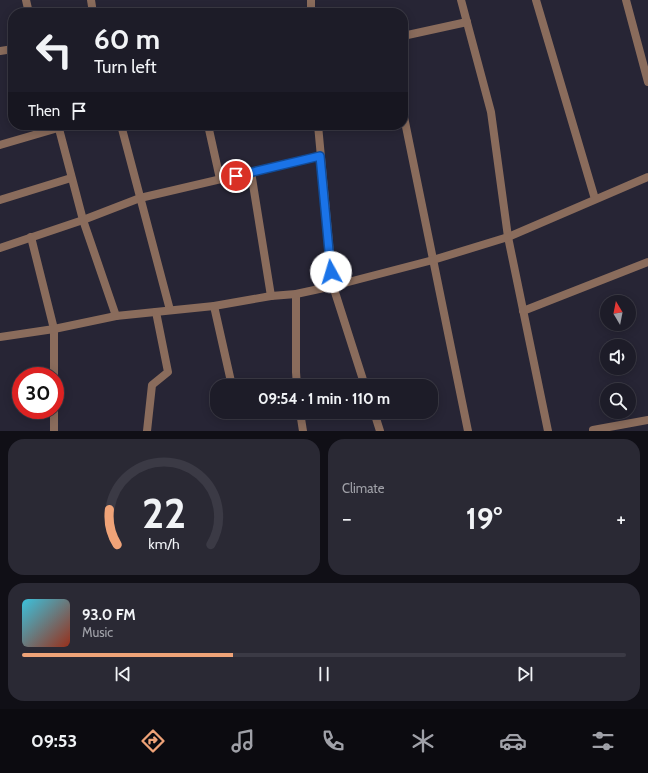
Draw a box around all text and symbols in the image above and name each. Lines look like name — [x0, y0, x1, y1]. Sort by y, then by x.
text: 60 m — [94, 22, 160, 56]
icon: left — [28, 24, 80, 76]
text: Turn left — [94, 56, 157, 78]
icon: arrive — [68, 100, 90, 122]
text: Then — [28, 102, 60, 120]
pin — [219, 159, 253, 193]
icon: arrive — [225, 165, 247, 187]
position arrow — [310, 251, 352, 293]
north arrow — [600, 295, 636, 331]
map controls — [600, 295, 636, 419]
button: sound — [600, 339, 636, 375]
speed limit sign: 30 — [12, 367, 64, 419]
button: search — [600, 383, 636, 419]
text: 09:54 · 1 min · 110 m — [258, 390, 390, 408]
text: Climate — [342, 480, 384, 496]
text: 22 — [142, 488, 186, 538]
text: 19° — [466, 500, 502, 537]
text: − — [342, 505, 352, 532]
text: + — [616, 505, 626, 532]
text: km/h — [148, 535, 180, 553]
text: 93.0 FM — [82, 606, 136, 624]
text: Music — [82, 624, 113, 640]
icon: previous — [112, 663, 134, 685]
icon: pause — [313, 663, 335, 685]
icon: next — [514, 663, 536, 685]
icon: directions — [139, 727, 167, 755]
icon: music — [229, 727, 257, 755]
icon: phone — [319, 727, 347, 755]
icon: climate — [409, 727, 437, 755]
icon: car — [499, 727, 527, 755]
icon: filters — [589, 727, 617, 755]
text: 09:53 — [31, 730, 77, 752]

